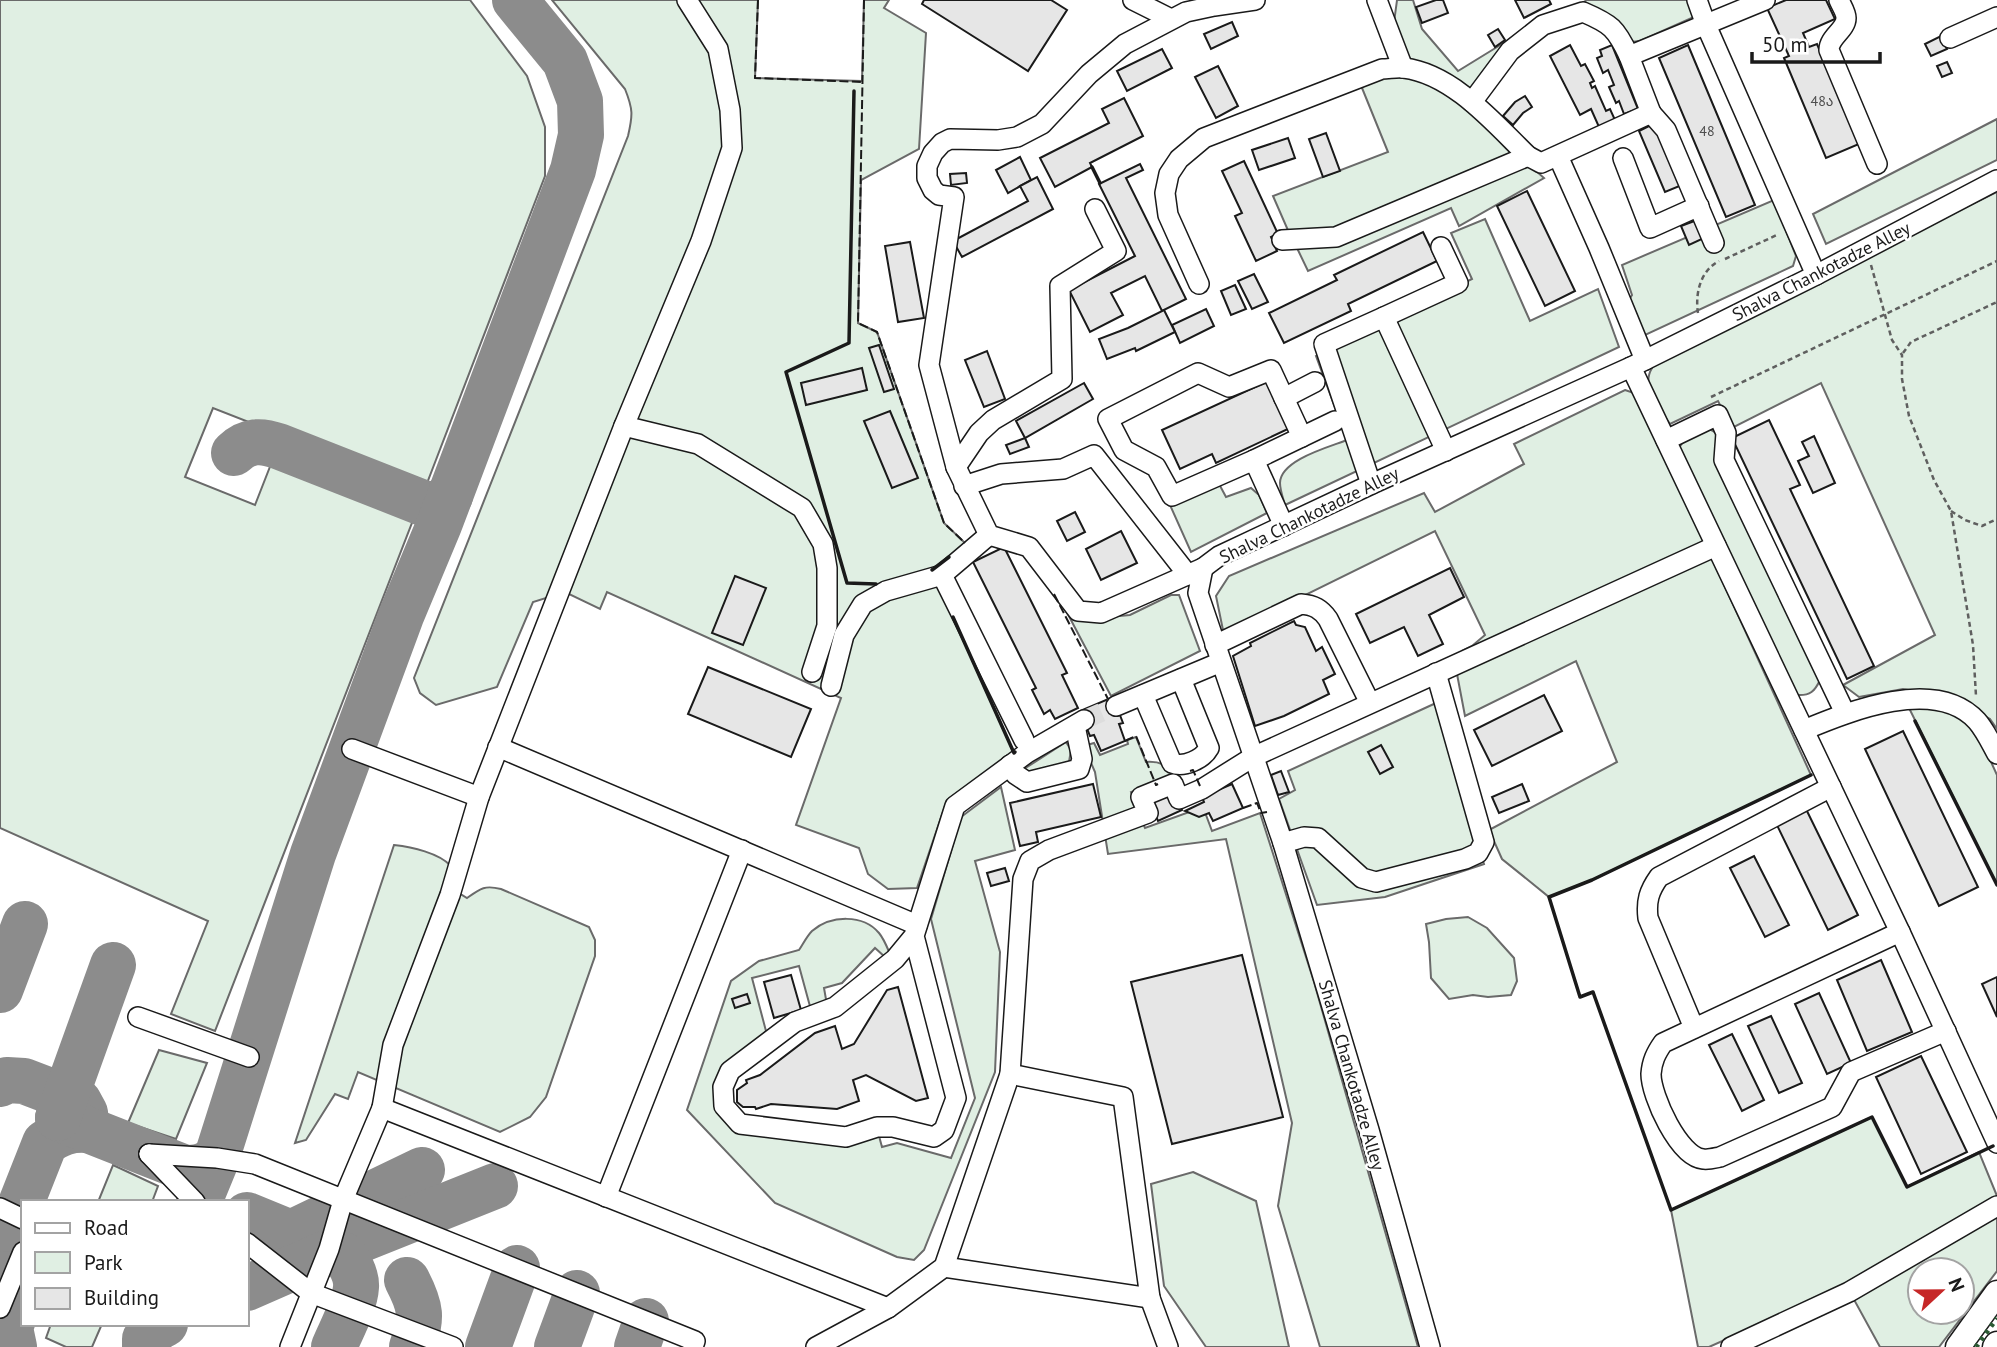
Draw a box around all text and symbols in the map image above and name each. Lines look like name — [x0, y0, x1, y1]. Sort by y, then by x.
scale bar — [1752, 21, 1880, 65]
text: 50 m — [1762, 31, 1808, 58]
house number: 48ა — [1811, 92, 1833, 110]
house number: 48 — [1699, 122, 1715, 140]
street label: Shalva Chankotadze Alley — [1728, 216, 1915, 326]
street label: Shalva Chankotadze Alley — [1215, 461, 1403, 569]
street label: Shalva Chankotadze Alley — [1314, 977, 1390, 1173]
legend — [21, 1200, 248, 1326]
text: Road — [84, 1214, 128, 1241]
text: Park — [84, 1249, 123, 1276]
north arrow — [1906, 1256, 1976, 1326]
text: N — [1943, 1274, 1970, 1295]
text: Building — [84, 1284, 159, 1311]

